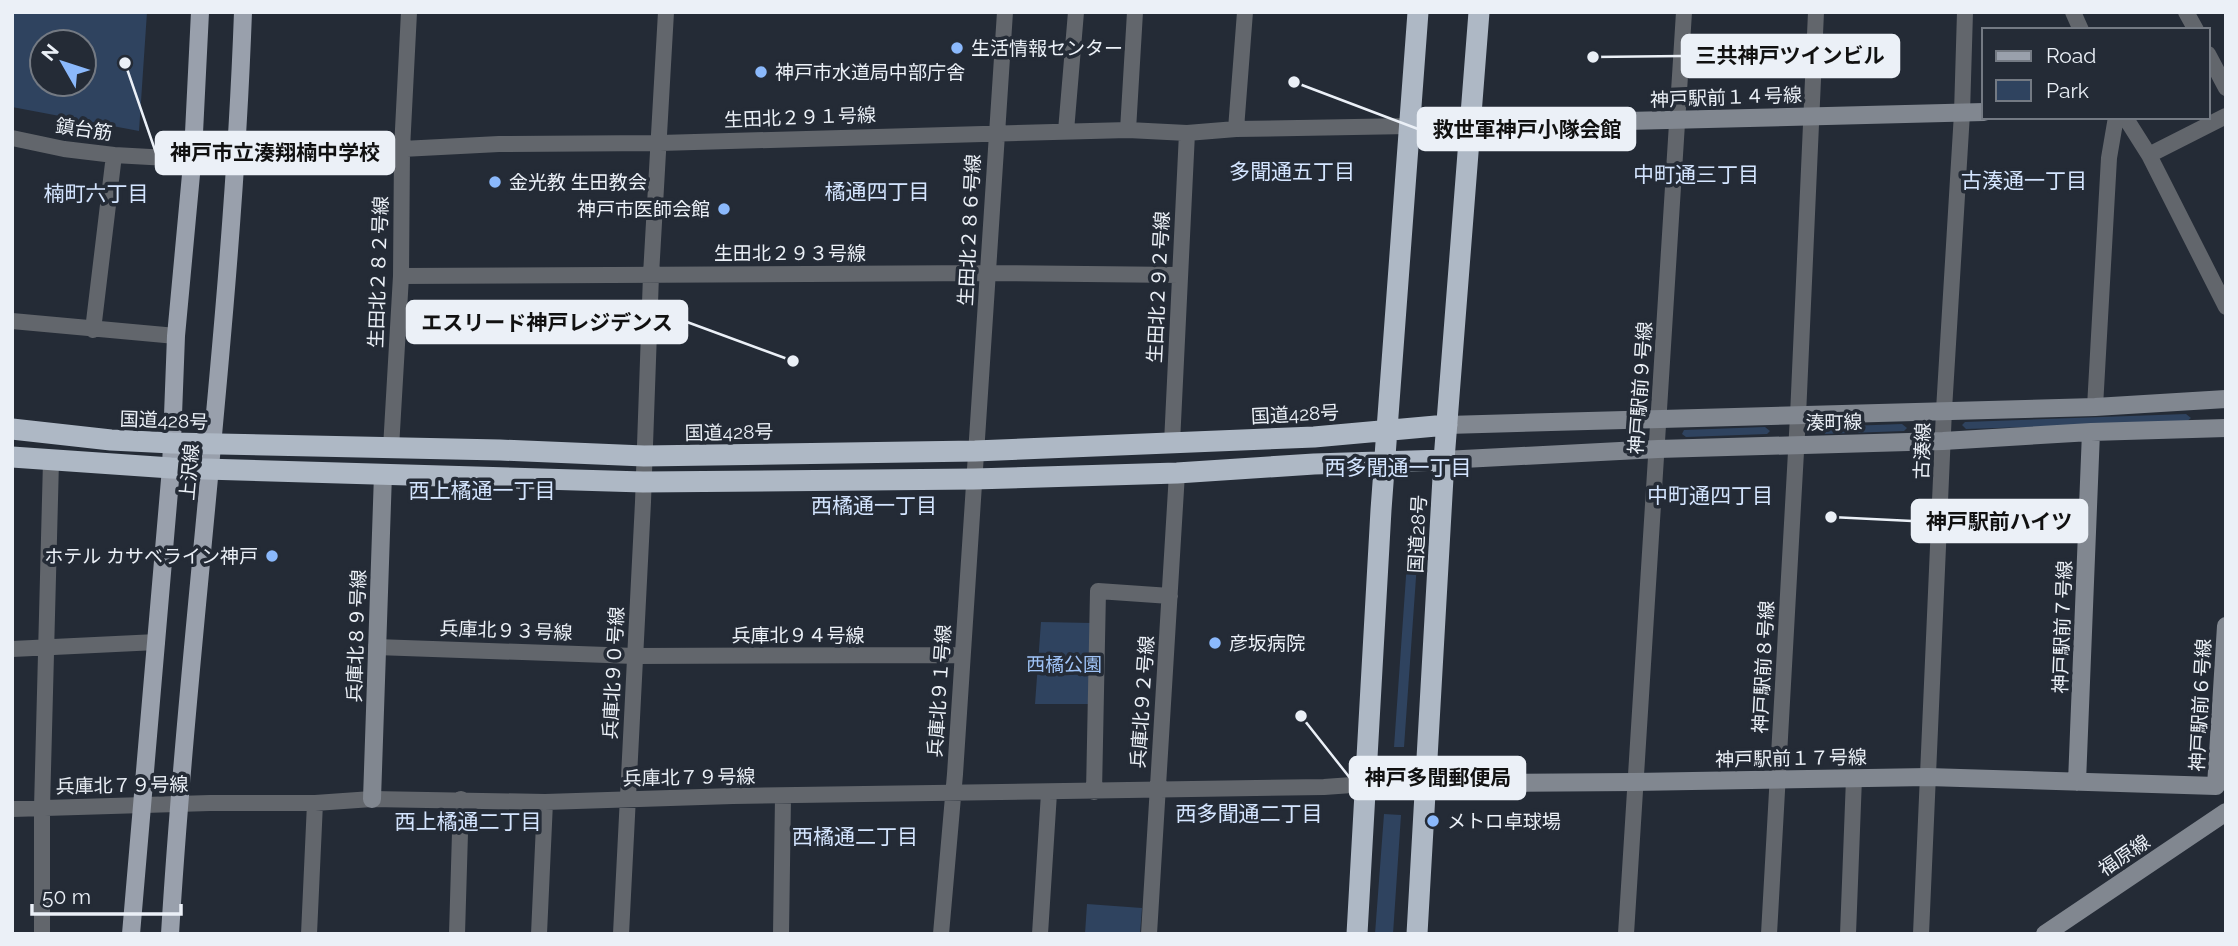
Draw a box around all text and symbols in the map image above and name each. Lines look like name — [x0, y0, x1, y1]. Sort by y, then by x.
north arrow — [28, 28, 98, 98]
legend — [1982, 28, 2210, 119]
callout: 三共神戸ツインビル — [1682, 35, 1899, 77]
place label: 生活情報センター — [971, 37, 1123, 59]
text: N — [37, 40, 63, 65]
marker: 生活情報センター — [949, 40, 965, 56]
text: 三共神戸ツインビル — [1696, 43, 1885, 68]
text: Road — [2046, 43, 2096, 68]
place label: 神戸市水道局中部庁舎 — [775, 61, 965, 83]
marker: 神戸市水道局中部庁舎 — [753, 64, 769, 80]
text: Park — [2046, 78, 2089, 103]
street label: 神戸駅前１４号線 — [1650, 83, 1802, 111]
street label: 生田北２９１号線 — [724, 103, 876, 131]
callout: 救世軍神戸小隊会館 — [1418, 108, 1635, 150]
street label: 鎮台筋 — [54, 114, 114, 144]
text: 救世軍神戸小隊会館 — [1433, 117, 1622, 142]
callout: 神戸市立湊翔楠中学校 — [156, 132, 394, 174]
text: 神戸市立湊翔楠中学校 — [170, 140, 380, 165]
street label: 生田北２８６号線 — [954, 154, 984, 306]
district label: 多聞通五丁目 — [1229, 159, 1355, 184]
district label: 中町通三丁目 — [1633, 162, 1759, 187]
district label: 古湊通一丁目 — [1961, 168, 2087, 193]
place label: 金光教 生田教会 — [509, 171, 647, 193]
marker: 金光教 生田教会 — [487, 174, 503, 190]
district label: 橘通四丁目 — [825, 179, 930, 204]
district label: 楠町六丁目 — [44, 181, 149, 206]
street label: 生田北２８２号線 — [364, 196, 392, 348]
place label: 神戸市医師会館 — [577, 198, 710, 220]
marker: 神戸市医師会館 — [716, 201, 732, 217]
street label: 生田北２９２号線 — [1143, 211, 1173, 363]
street label: 生田北２９３号線 — [714, 242, 866, 264]
callout: エスリード神戸レジデンス — [407, 301, 687, 343]
text: エスリード神戸レジデンス — [421, 310, 673, 335]
street label: 神戸駅前９号線 — [1624, 321, 1656, 455]
street label: 国道428号 — [1250, 401, 1340, 427]
street label: 国道428号 — [119, 407, 209, 433]
street label: 湊町線 — [1805, 411, 1863, 433]
street label: 国道428号 — [685, 420, 773, 444]
street label: 古湊線 — [1910, 422, 1934, 480]
street label: 上沢線 — [176, 443, 202, 501]
district label: 西多聞通一丁目 — [1325, 455, 1472, 480]
district label: 西上橘通一丁目 — [409, 478, 556, 503]
district label: 中町通四丁目 — [1647, 483, 1773, 508]
district label: 西橘通一丁目 — [811, 493, 937, 518]
street label: 国道28号 — [1404, 494, 1430, 574]
callout: 神戸駅前ハイツ — [1912, 500, 2087, 542]
text: 神戸駅前ハイツ — [1926, 509, 2072, 534]
place label: ホテル カサベライン神戸 — [44, 545, 258, 567]
marker: ホテル カサベライン神戸 — [264, 548, 280, 564]
street label: 神戸駅前７号線 — [2049, 560, 2075, 694]
street label: 兵庫北８９号線 — [343, 569, 369, 703]
street label: 神戸駅前８号線 — [1749, 600, 1777, 734]
street label: 兵庫北９０号線 — [599, 606, 627, 740]
street label: 兵庫北９３号線 — [439, 617, 573, 643]
street label: 兵庫北９４号線 — [731, 624, 865, 646]
street label: 兵庫北９１号線 — [923, 624, 955, 758]
place label: 彦坂病院 — [1229, 632, 1305, 654]
street label: 兵庫北９２号線 — [1126, 635, 1158, 769]
marker: 彦坂病院 — [1207, 635, 1223, 651]
street label: 神戸駅前６号線 — [2186, 638, 2214, 772]
park label: 西橘公園 — [1026, 653, 1102, 675]
street label: 神戸駅前１７号線 — [1715, 746, 1867, 770]
callout: 神戸多聞郵便局 — [1350, 757, 1525, 799]
street label: 兵庫北７９号線 — [622, 765, 756, 789]
text: 神戸多聞郵便局 — [1365, 765, 1512, 790]
street label: 兵庫北７９号線 — [55, 773, 189, 797]
district label: 西多聞通二丁目 — [1176, 801, 1323, 826]
district label: 西上橘通二丁目 — [395, 809, 542, 834]
place label: メトロ卓球場 — [1447, 810, 1561, 832]
marker: メトロ卓球場 — [1425, 813, 1441, 829]
district label: 西橘通二丁目 — [792, 824, 918, 849]
street label: 福原線 — [2094, 830, 2154, 880]
scale bar — [32, 872, 180, 916]
text: 50 m — [42, 884, 91, 909]

